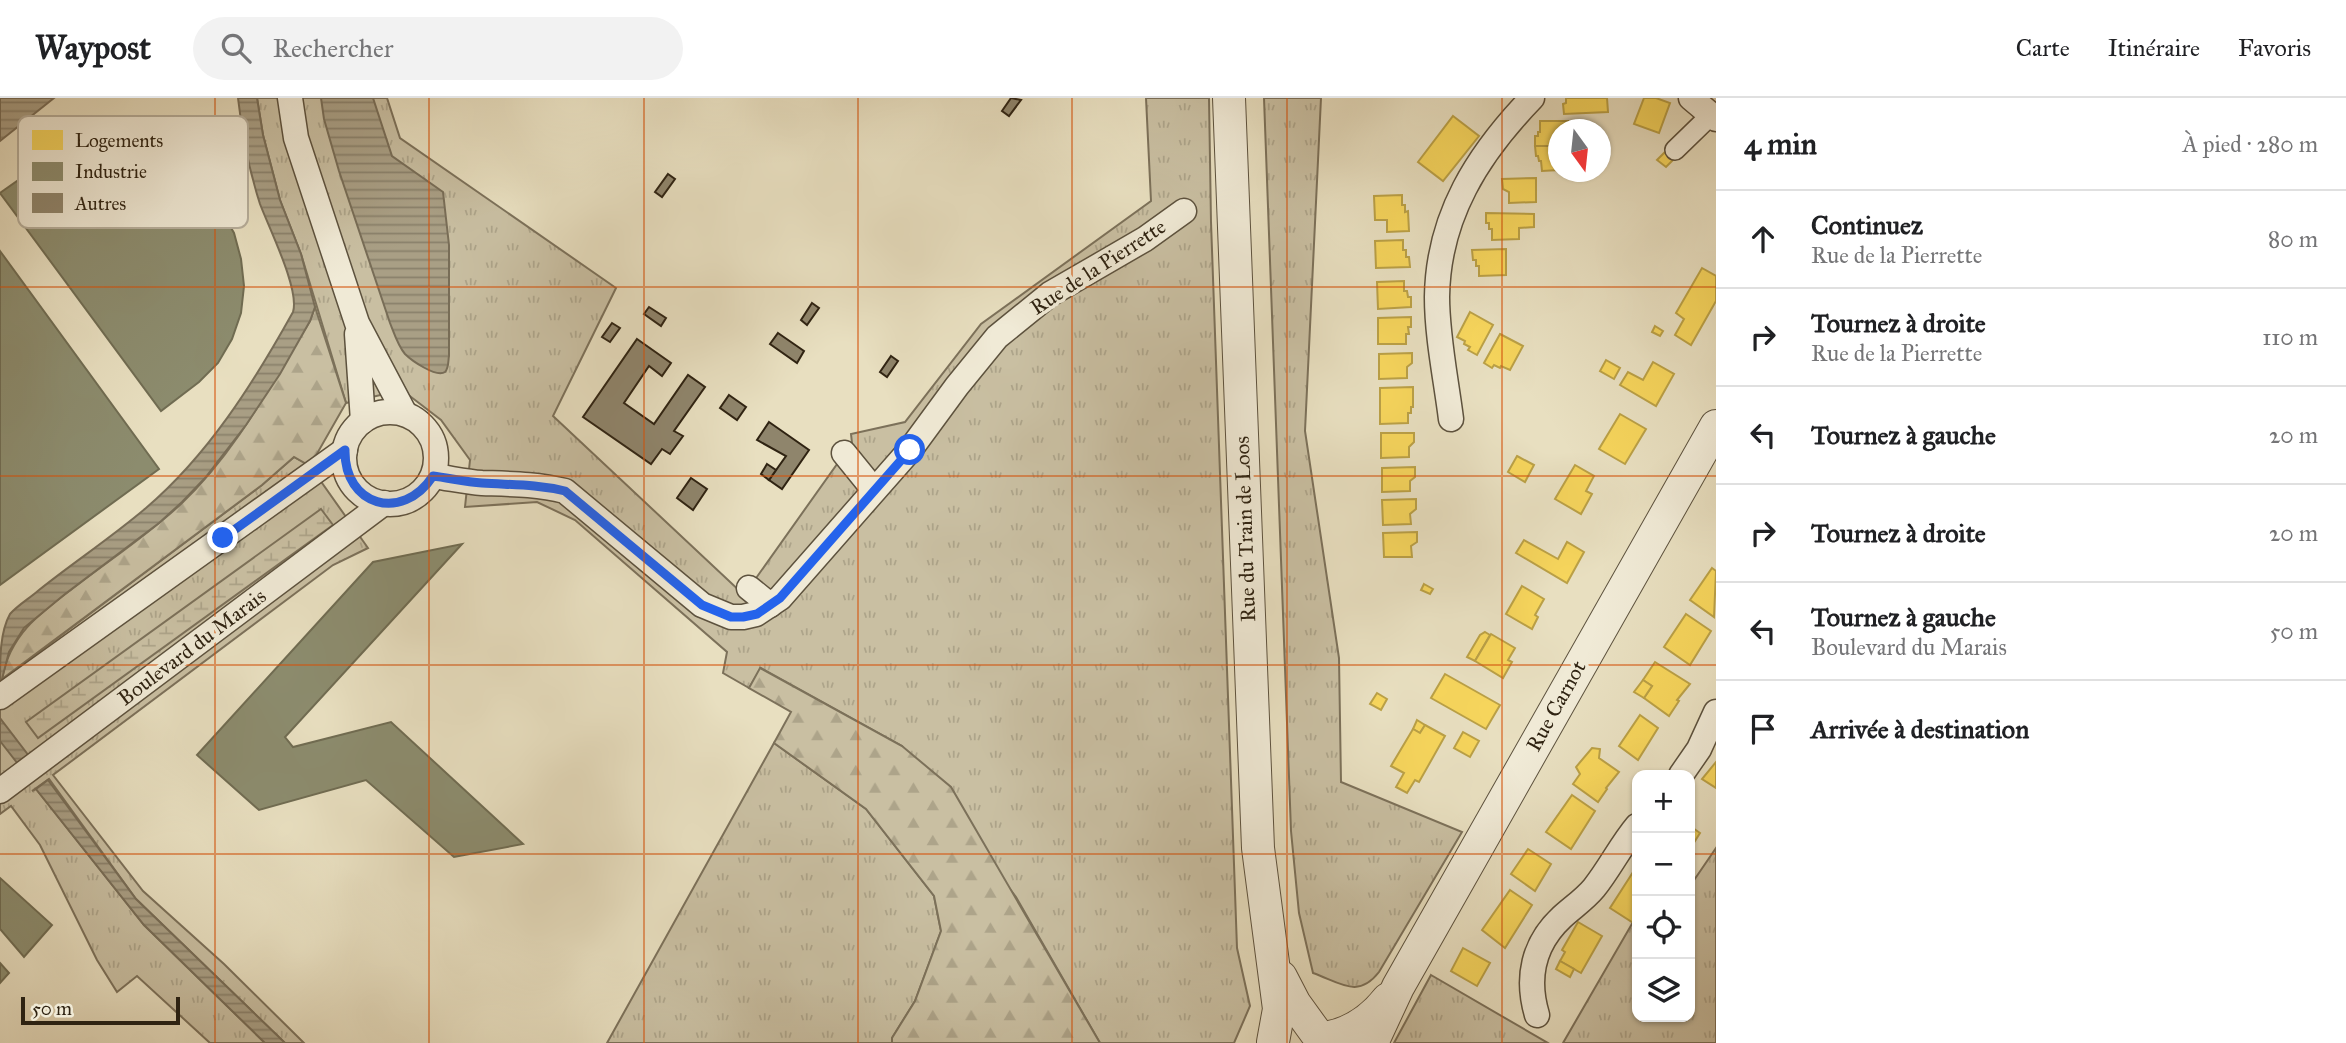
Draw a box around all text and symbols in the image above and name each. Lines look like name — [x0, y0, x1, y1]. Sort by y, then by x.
search box — [193, 17, 683, 80]
text: Waypost — [35, 28, 151, 68]
icon: search — [217, 29, 255, 67]
text: Rechercher — [273, 32, 394, 64]
text: Carte — [2016, 33, 2070, 63]
text: Itinéraire — [2108, 33, 2200, 63]
text: Favoris — [2238, 33, 2311, 63]
legend — [18, 116, 248, 228]
north arrow — [1548, 119, 1611, 182]
text: 4 min — [1744, 126, 1817, 162]
text: Logements — [75, 129, 163, 153]
text: À pied · 280 m — [2183, 130, 2318, 158]
text: Industrie — [75, 160, 147, 183]
text: Autres — [74, 192, 126, 215]
text: Continuez — [1811, 209, 1923, 241]
street label: Rue de la Pierrette — [1025, 213, 1171, 320]
icon: ahead — [1744, 220, 1782, 258]
text: 80 m — [2268, 225, 2318, 253]
text: Rue de la Pierrette — [1811, 241, 1982, 269]
text: Tournez à droite — [1811, 307, 1986, 339]
icon: right — [1744, 318, 1782, 356]
text: 110 m — [2262, 323, 2318, 351]
text: Rue de la Pierrette — [1811, 339, 1982, 367]
icon: left — [1744, 416, 1782, 454]
text: Tournez à gauche — [1811, 419, 1996, 451]
text: 20 m — [2269, 421, 2318, 449]
route start — [894, 434, 925, 465]
street label: Rue du Train de Loos — [1229, 436, 1261, 622]
icon: right — [1744, 514, 1782, 552]
text: Tournez à droite — [1811, 517, 1986, 549]
text: 20 m — [2269, 519, 2318, 547]
route end — [207, 522, 238, 553]
street label: Boulevard du Marais — [113, 583, 271, 711]
text: Tournez à gauche — [1811, 601, 1996, 633]
icon: left — [1744, 612, 1782, 650]
text: 50 m — [2270, 617, 2318, 645]
text: Boulevard du Marais — [1811, 633, 2007, 661]
street label: Rue Carnot — [1520, 656, 1592, 756]
icon: arrive — [1744, 710, 1782, 748]
text: Arrivée à destination — [1811, 713, 2029, 745]
map controls — [1632, 770, 1695, 1022]
button: + — [1632, 770, 1695, 833]
button: − — [1632, 833, 1695, 896]
button: locate — [1632, 896, 1695, 959]
button: layers — [1632, 959, 1695, 1022]
scale bar — [21, 994, 180, 1026]
text: 50 m — [32, 997, 72, 1020]

